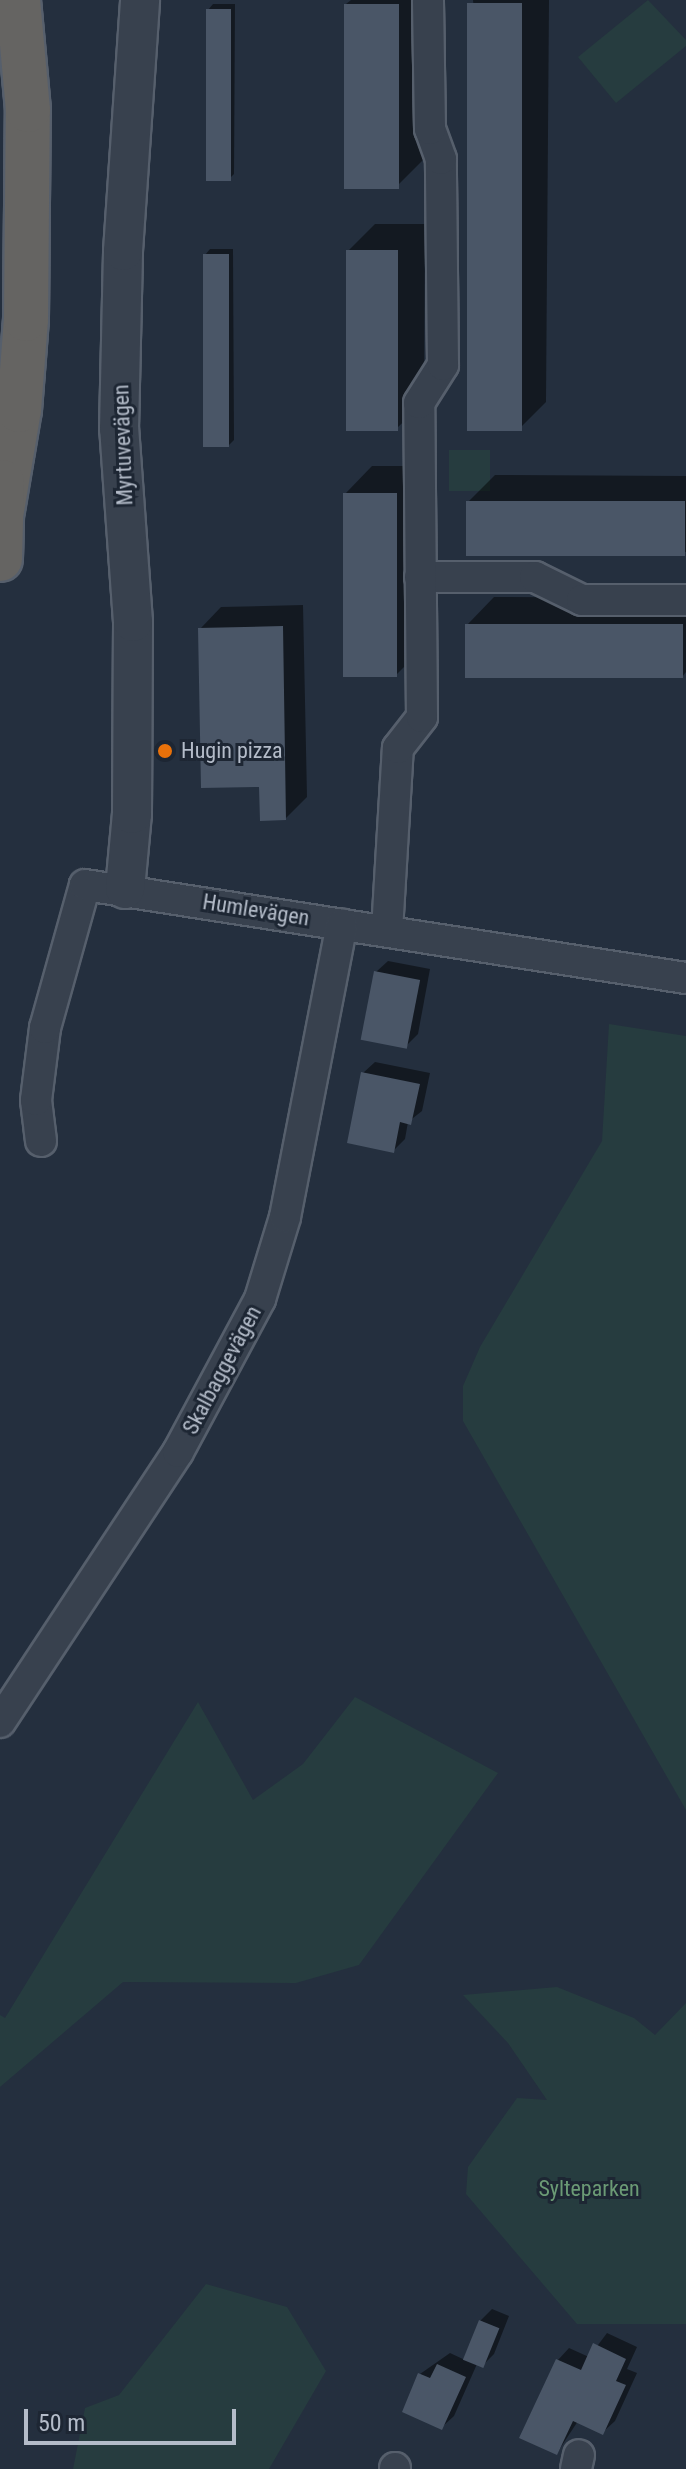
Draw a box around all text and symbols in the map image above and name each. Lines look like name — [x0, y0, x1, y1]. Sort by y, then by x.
street label: Myrtuvevägen — [108, 384, 138, 506]
place label: Hugin pizza — [181, 738, 283, 764]
marker: Hugin pizza — [156, 742, 174, 760]
street label: Humlevägen — [201, 889, 311, 931]
street label: Skalbaggevägen — [177, 1301, 267, 1439]
park label: Sylteparken — [538, 2176, 640, 2202]
scale bar — [28, 2393, 240, 2443]
text: 50 m — [38, 2409, 85, 2437]

